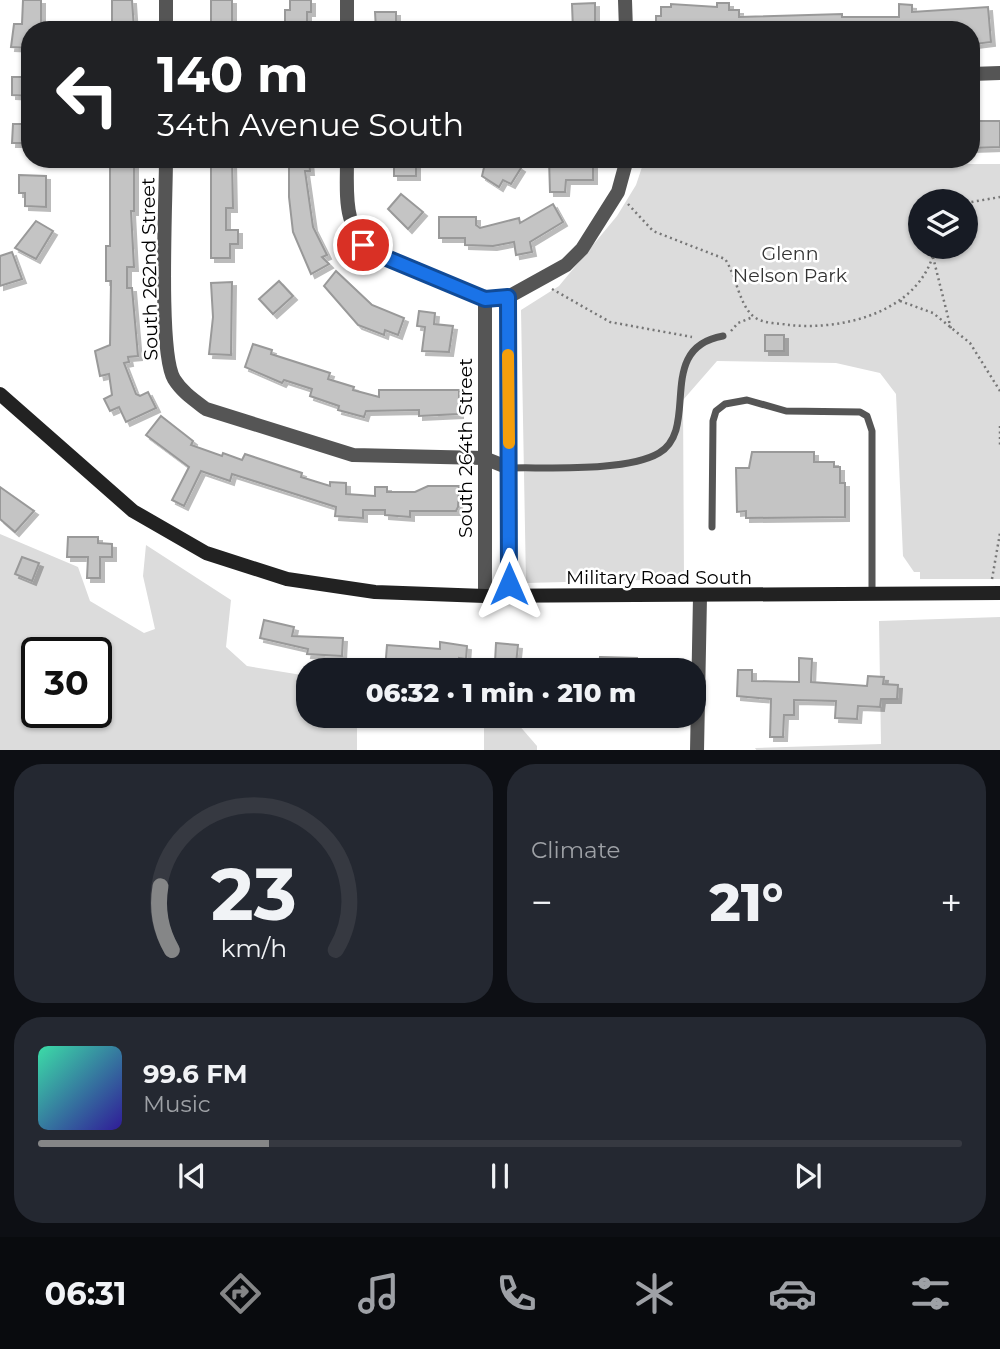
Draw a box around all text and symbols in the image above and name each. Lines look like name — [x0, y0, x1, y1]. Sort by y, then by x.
text: 140 m — [157, 45, 309, 104]
icon: left — [42, 49, 133, 140]
text: 34th Avenue South — [157, 105, 464, 144]
street label: South 262nd Street — [136, 177, 163, 361]
map controls — [908, 189, 978, 259]
button: layers — [908, 189, 978, 259]
pin — [333, 215, 393, 275]
icon: arrive — [344, 226, 382, 264]
park label: Glenn Nelson Park — [733, 242, 848, 287]
street label: South 264th Street — [454, 358, 477, 538]
position arrow — [472, 547, 546, 621]
street label: Military Road South — [566, 566, 752, 589]
speed limit sign: 30 — [21, 637, 112, 728]
text: 06:32 · 1 min · 210 m — [366, 677, 636, 709]
text: Climate — [531, 836, 620, 864]
text: 23 — [210, 850, 297, 938]
text: 21° — [710, 871, 783, 934]
text: − — [531, 879, 553, 926]
text: + — [940, 879, 962, 926]
text: km/h — [220, 932, 287, 962]
text: 99.6 FM — [143, 1058, 248, 1090]
text: Music — [143, 1090, 211, 1118]
icon: previous — [173, 1157, 211, 1195]
icon: pause — [481, 1157, 519, 1195]
icon: next — [789, 1157, 827, 1195]
icon: directions — [216, 1269, 265, 1318]
icon: music — [354, 1269, 403, 1318]
icon: phone — [492, 1269, 541, 1318]
icon: climate — [630, 1269, 679, 1318]
icon: car — [768, 1269, 817, 1318]
icon: filters — [906, 1269, 955, 1318]
text: 06:31 — [45, 1274, 127, 1313]

